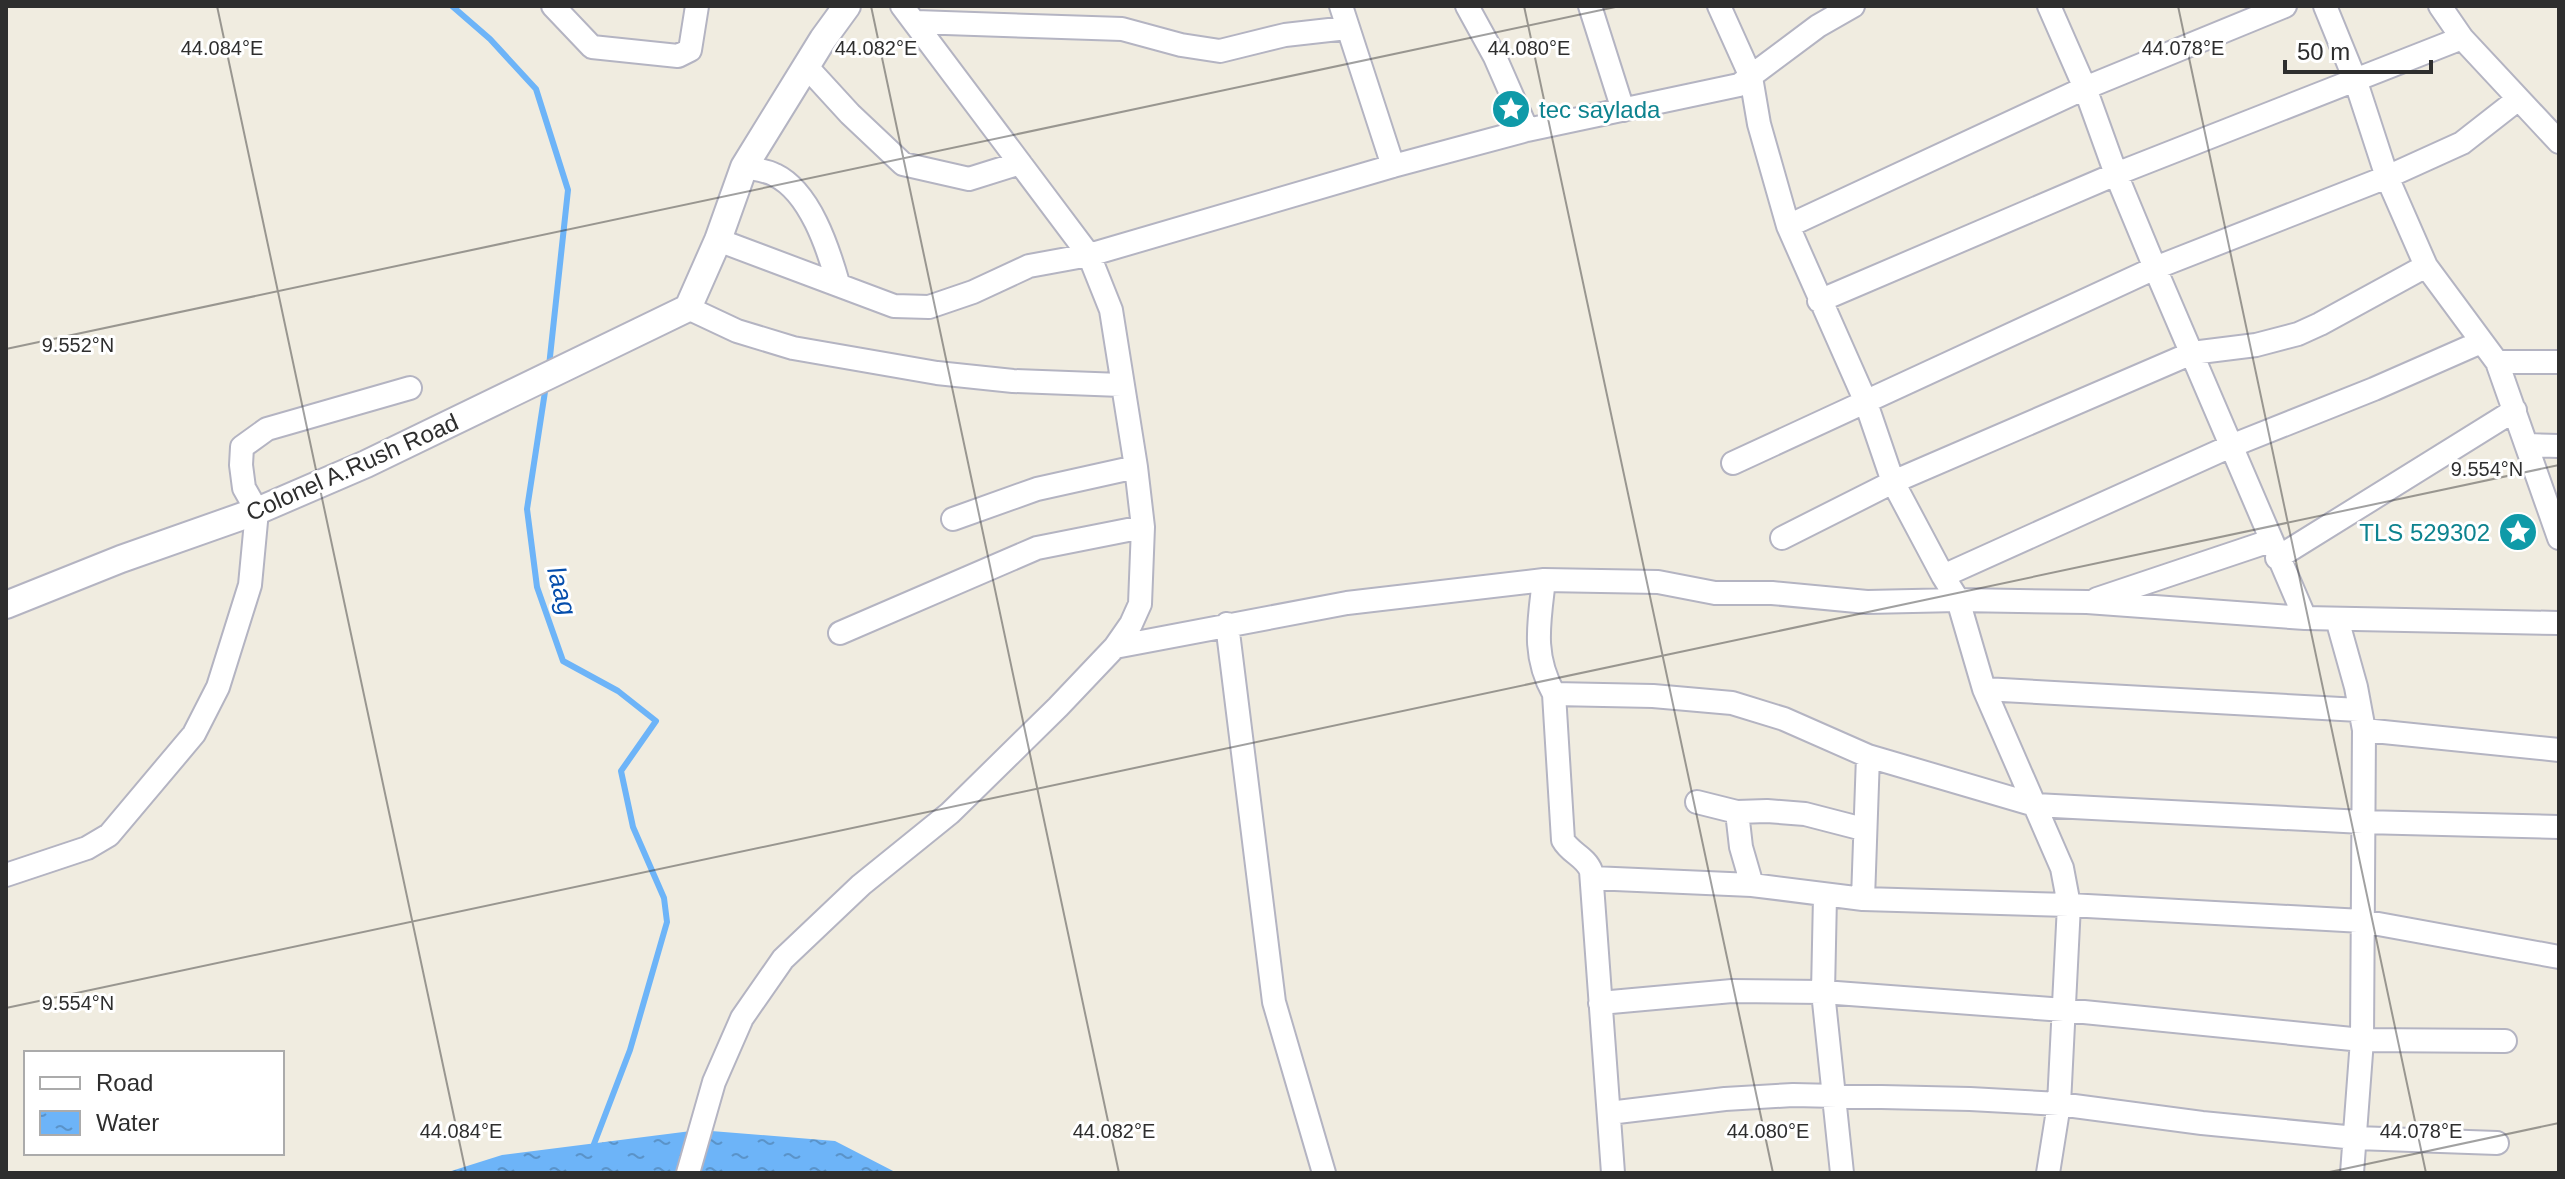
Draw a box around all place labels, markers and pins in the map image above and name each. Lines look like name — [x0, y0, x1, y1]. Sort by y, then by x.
place icon: tec saylada — [1490, 88, 1532, 130]
place label: tec saylada — [1539, 96, 1661, 123]
place icon: TLS 529302 — [2497, 511, 2539, 553]
place label: TLS 529302 — [2359, 519, 2490, 546]

